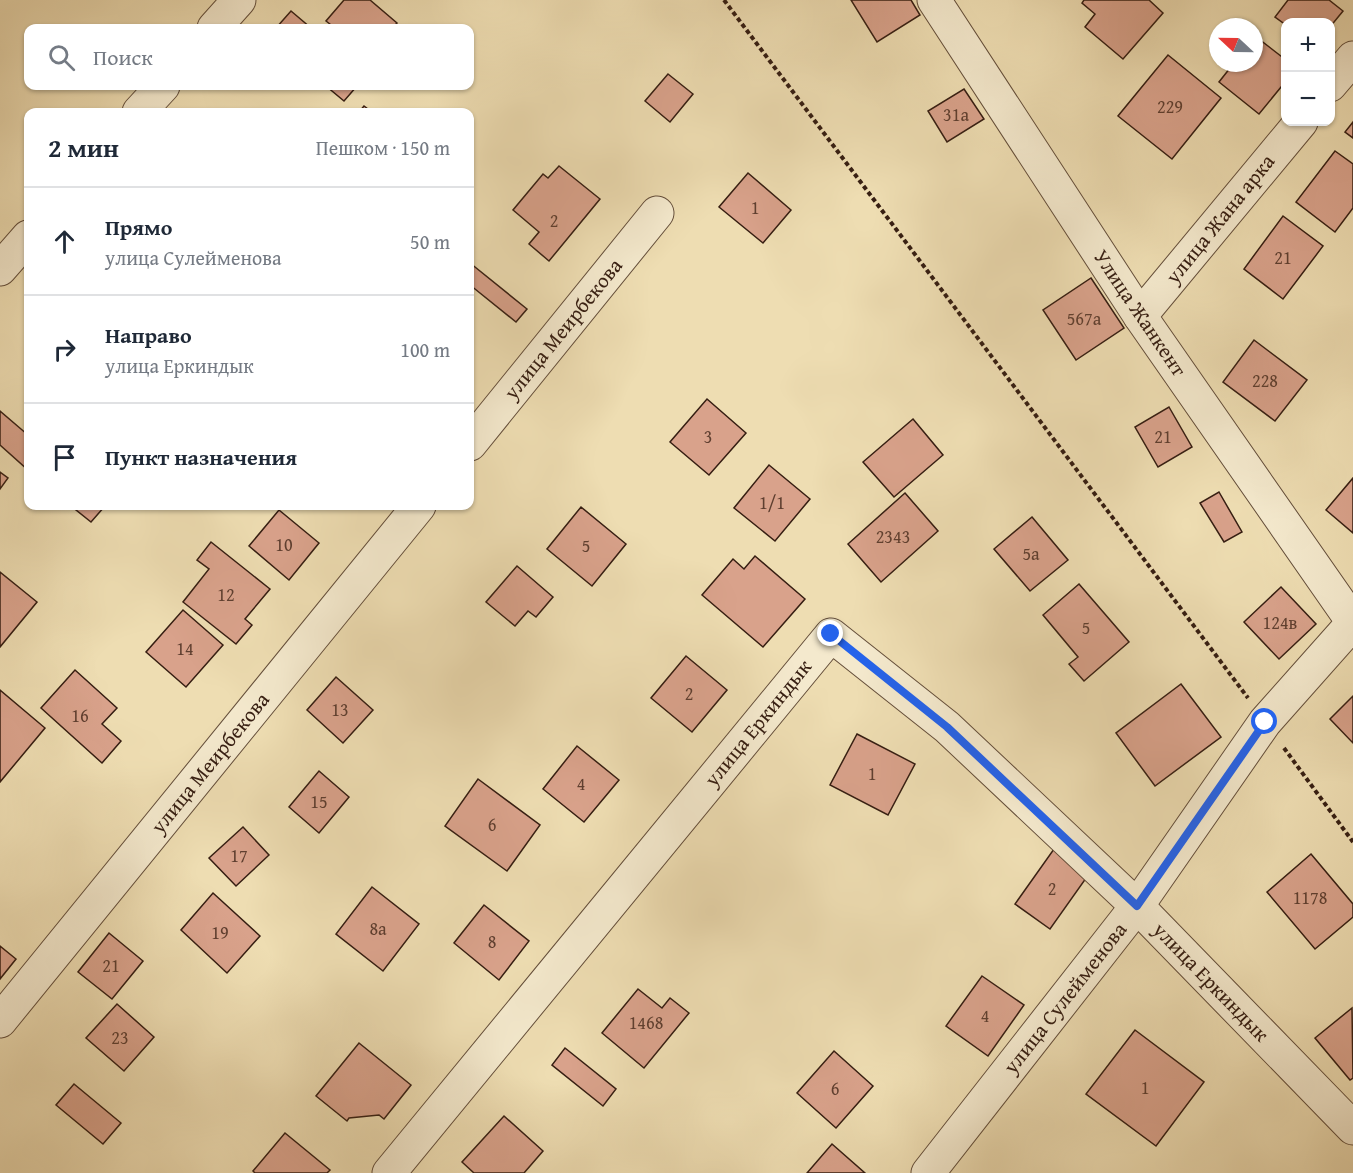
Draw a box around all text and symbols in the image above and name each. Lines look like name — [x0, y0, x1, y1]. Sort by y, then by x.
north arrow — [1209, 18, 1263, 72]
map controls — [1281, 18, 1335, 126]
button: + — [1281, 18, 1335, 72]
search box — [24, 24, 474, 90]
icon: search — [45, 41, 78, 74]
text: Поиск — [93, 41, 153, 73]
button: − — [1281, 72, 1335, 126]
house number: 229 — [1157, 93, 1183, 120]
house number: 31а — [943, 101, 969, 128]
text: 2 мин — [48, 128, 119, 167]
text: Пешком · 150 m — [316, 133, 450, 162]
street label: улица Жана арка — [1157, 147, 1282, 291]
house number: 1 — [751, 194, 759, 221]
house number: 2 — [550, 207, 558, 234]
text: Прямо — [105, 211, 172, 243]
icon: ahead — [48, 225, 81, 258]
text: 50 m — [410, 227, 450, 256]
text: улица Сулейменова — [105, 243, 281, 272]
street label: Улица Жанкент — [1086, 243, 1194, 382]
house number: 21 — [1274, 244, 1292, 271]
street label: улица Меирбекова — [495, 251, 629, 407]
house number: 567а — [1067, 305, 1102, 332]
text: Направо — [105, 319, 192, 351]
icon: right — [48, 333, 81, 366]
text: 100 m — [400, 335, 450, 364]
text: улица Еркиндык — [105, 351, 254, 380]
house number: 228 — [1252, 367, 1278, 394]
house number: 3 — [704, 423, 712, 450]
house number: 21 — [1154, 423, 1172, 450]
icon: arrive — [48, 441, 81, 474]
text: Пункт назначения — [105, 441, 297, 473]
house number: 1/1 — [759, 489, 785, 516]
house number: 2343 — [876, 523, 910, 550]
house number: 10 — [275, 531, 293, 558]
house number: 5 — [582, 532, 590, 559]
house number: 5а — [1022, 540, 1040, 567]
house number: 12 — [217, 581, 235, 608]
house number: 124в — [1263, 609, 1298, 636]
house number: 5 — [1082, 614, 1090, 641]
route end — [817, 620, 843, 646]
house number: 14 — [176, 635, 194, 662]
street label: улица Еркиндык — [696, 652, 819, 794]
house number: 2 — [685, 680, 693, 707]
street label: улица Меирбекова — [142, 685, 276, 841]
house number: 13 — [331, 696, 349, 723]
house number: 16 — [71, 702, 89, 729]
route start — [1251, 708, 1277, 734]
house number: 1 — [868, 760, 876, 787]
house number: 4 — [577, 770, 585, 797]
house number: 15 — [310, 788, 328, 815]
house number: 6 — [488, 811, 496, 838]
house number: 17 — [230, 842, 248, 869]
house number: 2 — [1048, 875, 1056, 902]
house number: 1178 — [1293, 884, 1327, 911]
street label: улица Еркиндык — [1145, 914, 1277, 1049]
house number: 8а — [369, 915, 387, 942]
street label: улица Сулейменова — [995, 915, 1134, 1081]
house number: 19 — [211, 919, 229, 946]
house number: 8 — [488, 928, 496, 955]
house number: 21 — [102, 952, 120, 979]
house number: 4 — [981, 1002, 989, 1029]
house number: 1468 — [629, 1009, 663, 1036]
house number: 23 — [111, 1024, 129, 1051]
house number: 1 — [1141, 1074, 1149, 1101]
house number: 6 — [831, 1075, 839, 1102]

